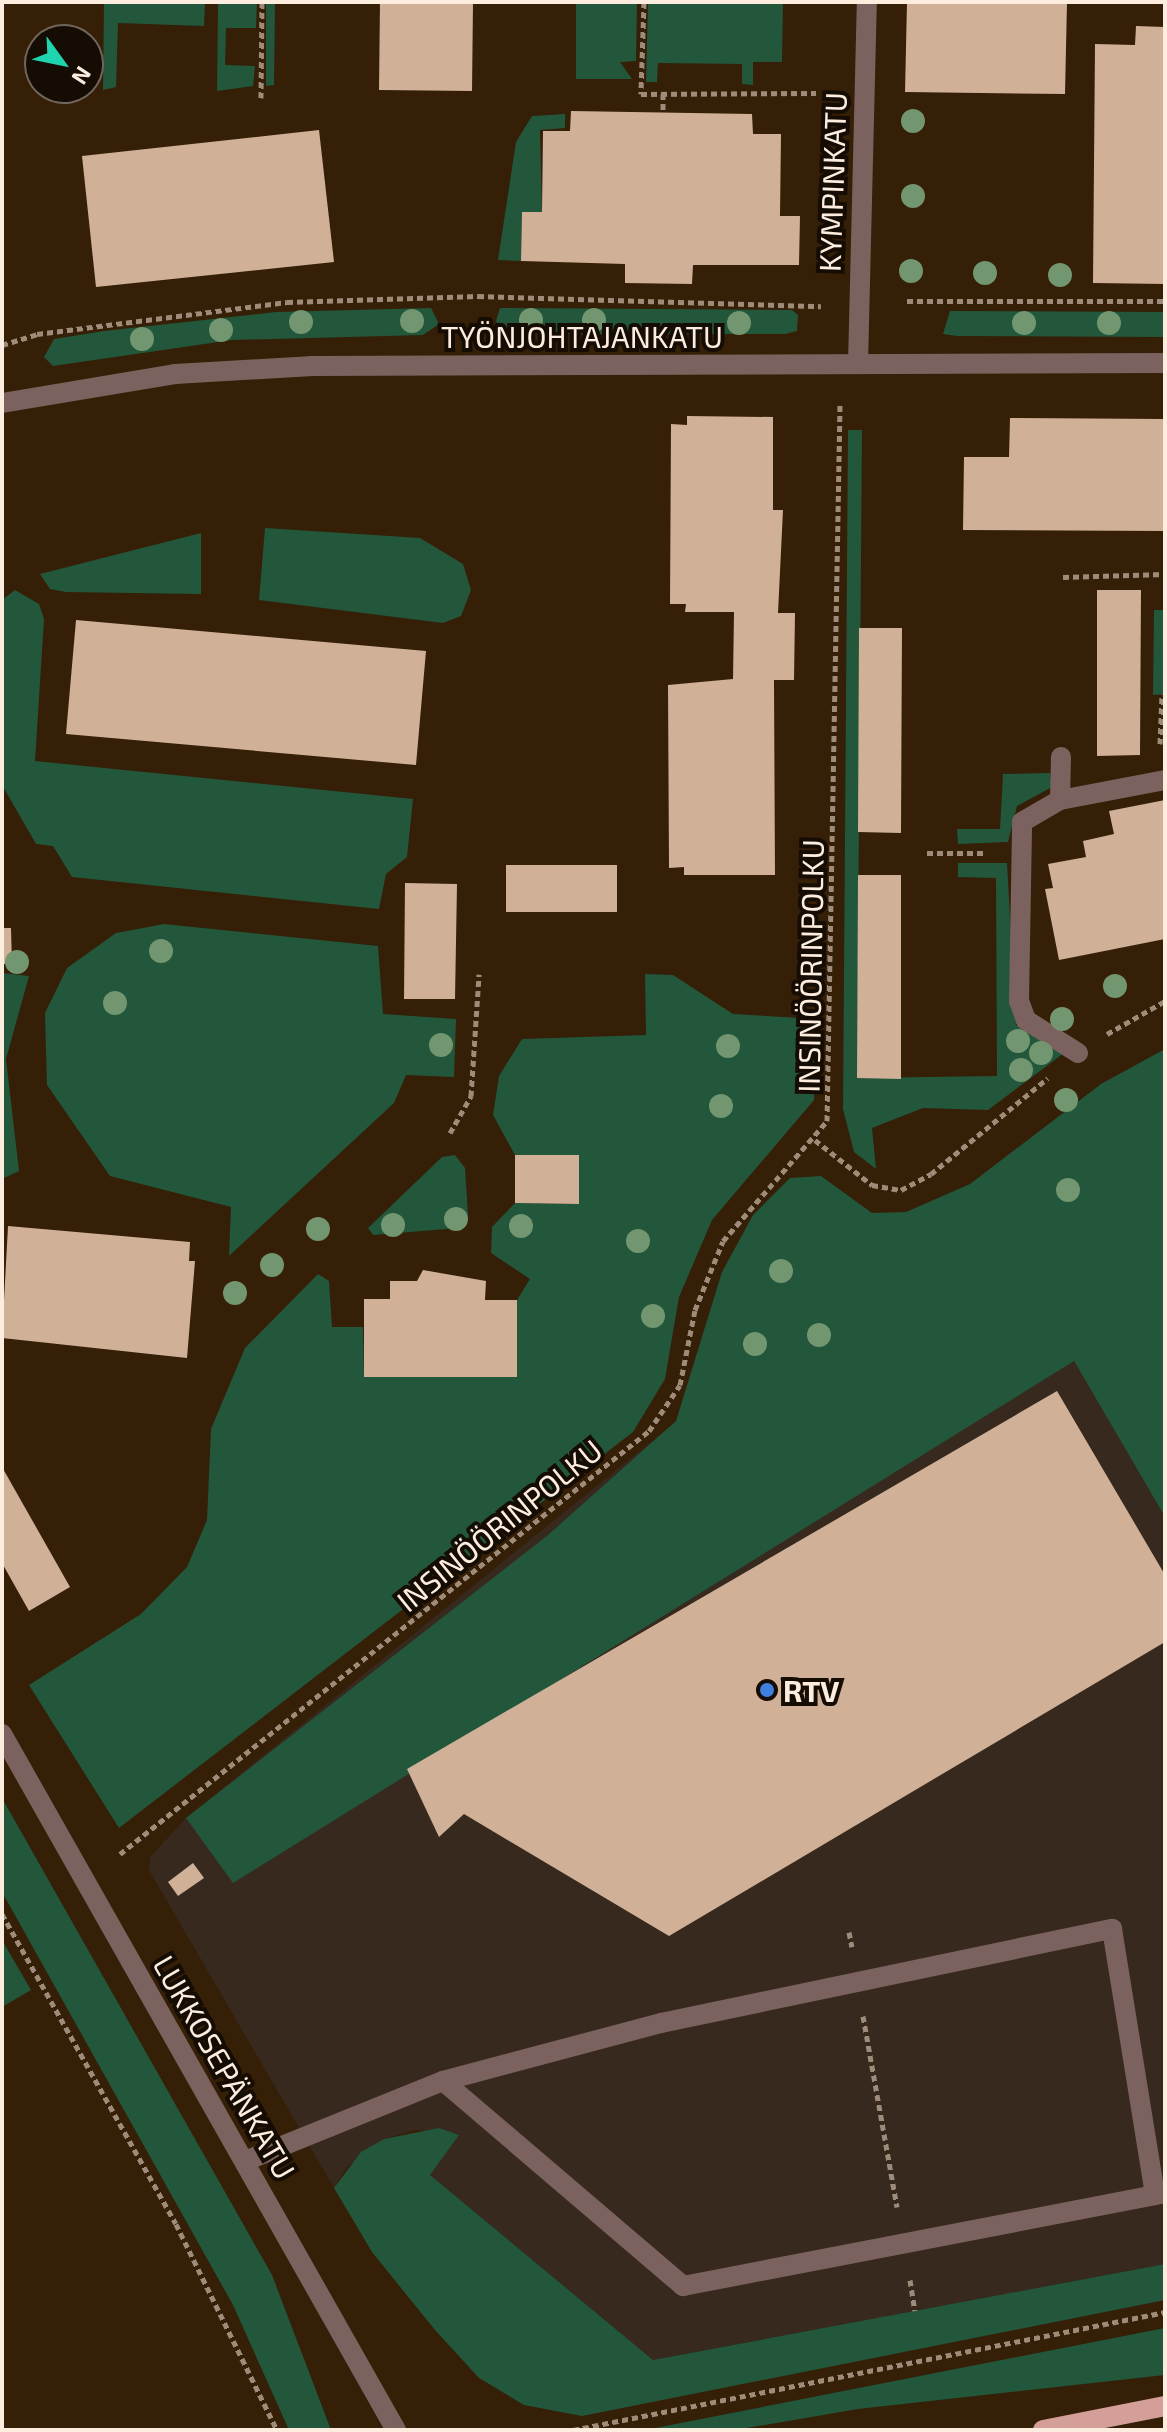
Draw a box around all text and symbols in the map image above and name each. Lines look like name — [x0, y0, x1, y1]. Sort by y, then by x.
north arrow — [24, 24, 104, 104]
text: N — [67, 62, 98, 90]
street label: KYMPINKATU — [811, 92, 853, 272]
street label: TYÖNJOHTAJANKATU — [441, 318, 723, 354]
street label: INSINÖÖRINPOLKU — [790, 839, 830, 1093]
street label: INSINÖÖRINPOLKU — [389, 1431, 609, 1619]
place label: RTV — [783, 1672, 839, 1708]
marker: RTV — [758, 1681, 776, 1699]
street label: LUKKOSEPÄNKATU — [146, 1949, 304, 2185]

